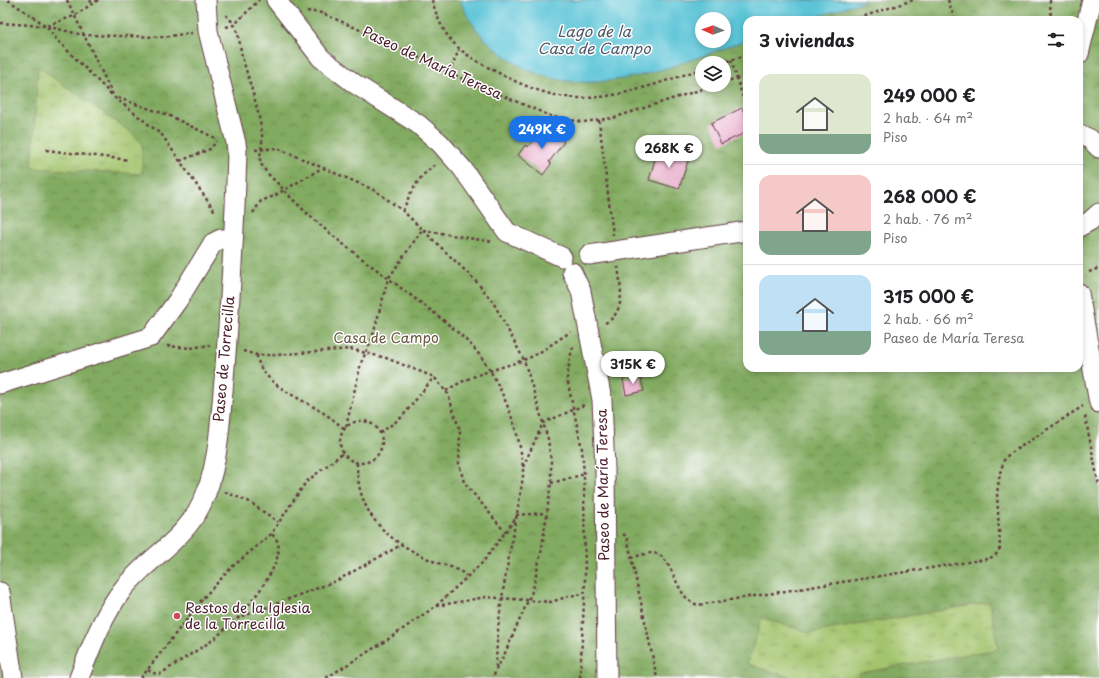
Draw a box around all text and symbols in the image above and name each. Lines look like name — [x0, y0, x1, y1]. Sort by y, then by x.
north arrow — [695, 12, 731, 48]
map controls — [695, 12, 731, 92]
water label: Lago de la Casa de Campo — [538, 19, 651, 59]
street label: Paseo de María Teresa — [359, 21, 506, 104]
text: 3 viviendas — [759, 27, 854, 53]
icon: filters — [1045, 29, 1067, 51]
button: layers — [695, 56, 731, 92]
text: 249 000 € — [883, 82, 976, 108]
icon: home — [791, 90, 839, 138]
text: 2 hab. · 64 m² — [883, 108, 973, 127]
pin: 249K € — [509, 116, 575, 150]
text: 249K € — [518, 119, 566, 138]
text: Piso — [883, 127, 908, 146]
pin: 268K € — [636, 135, 702, 169]
text: 268K € — [644, 138, 694, 157]
text: 268 000 € — [883, 183, 976, 209]
icon: home — [791, 191, 839, 239]
text: 2 hab. · 76 m² — [883, 209, 972, 228]
text: Piso — [883, 228, 908, 247]
text: 315 000 € — [883, 283, 974, 309]
icon: home — [791, 291, 839, 339]
street label: Paseo de Torrecilla — [208, 295, 239, 423]
text: 2 hab. · 66 m² — [883, 309, 974, 328]
park label: Casa de Campo — [333, 327, 439, 348]
text: Paseo de María Teresa — [883, 328, 1024, 347]
pin: 315K € — [600, 351, 666, 385]
text: 315K € — [610, 354, 656, 373]
street label: Paseo de María Teresa — [591, 408, 614, 561]
place label: Restos de la Iglesia de la Torrecilla — [185, 597, 310, 634]
marker: Restos de la Iglesia de la Torrecilla — [172, 611, 182, 621]

